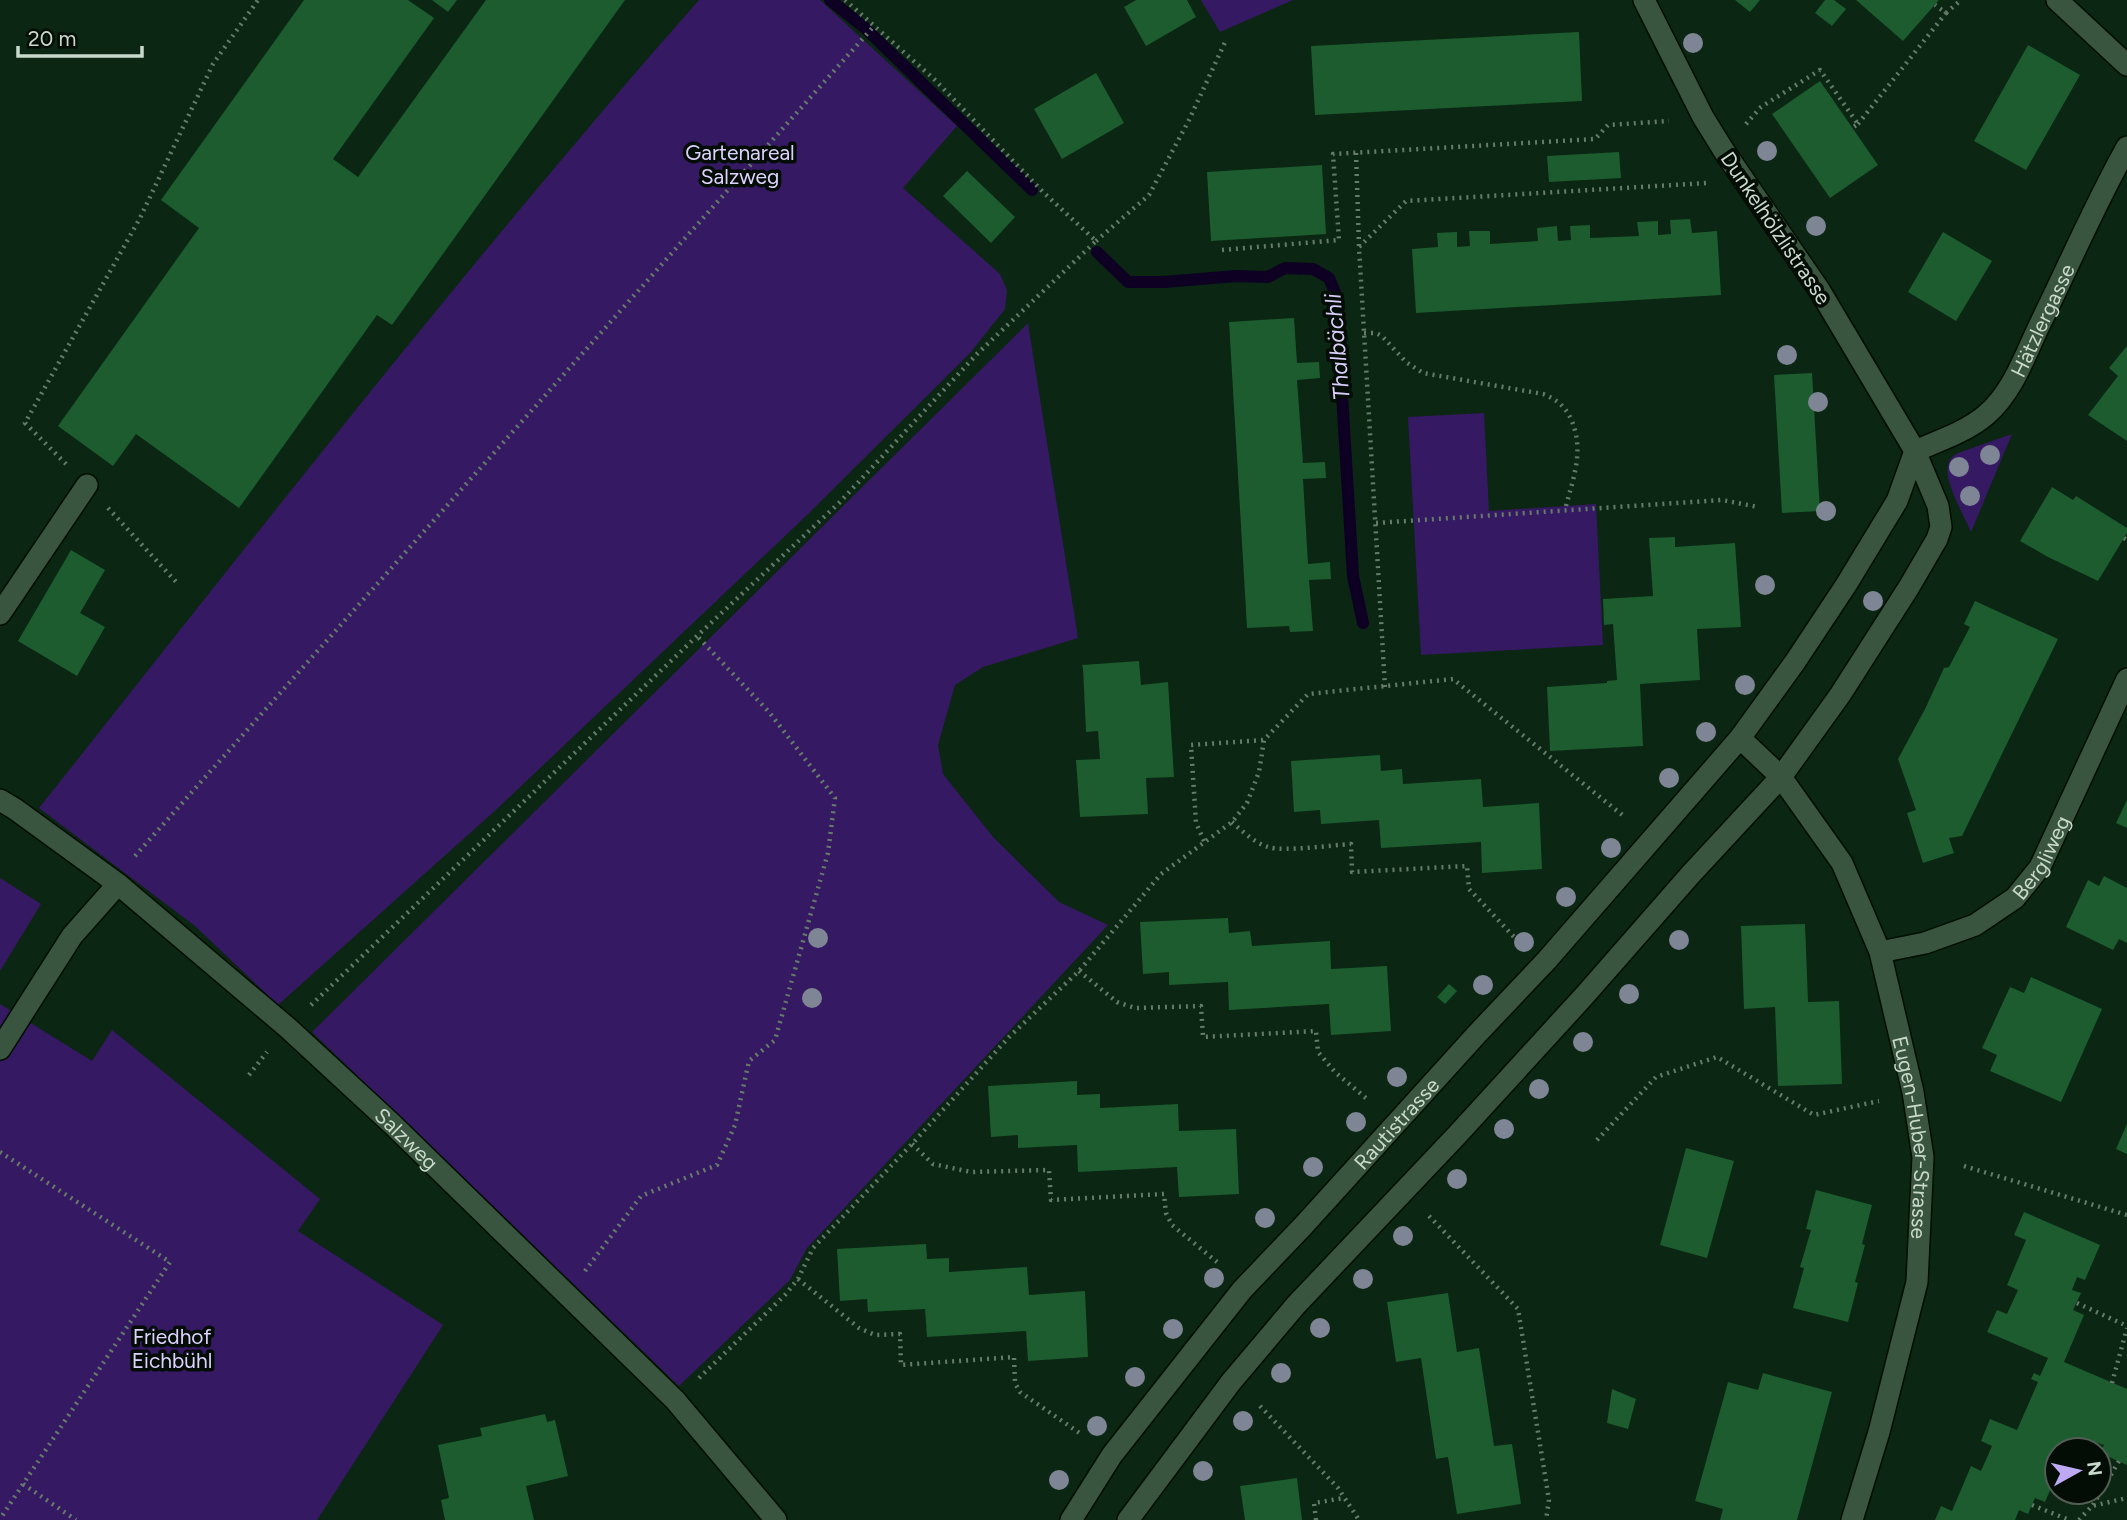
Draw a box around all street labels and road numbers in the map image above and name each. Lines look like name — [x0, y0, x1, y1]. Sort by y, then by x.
street label: Dunkelhölzlistrasse — [1716, 147, 1836, 309]
street label: Hätzlergasse — [2005, 260, 2079, 381]
street label: Bergliweg — [2007, 811, 2075, 904]
street label: Eugen-Huber-Strasse — [1888, 1033, 1936, 1240]
street label: Rautistrasse — [1348, 1072, 1444, 1174]
street label: Salzweg — [370, 1102, 444, 1175]

